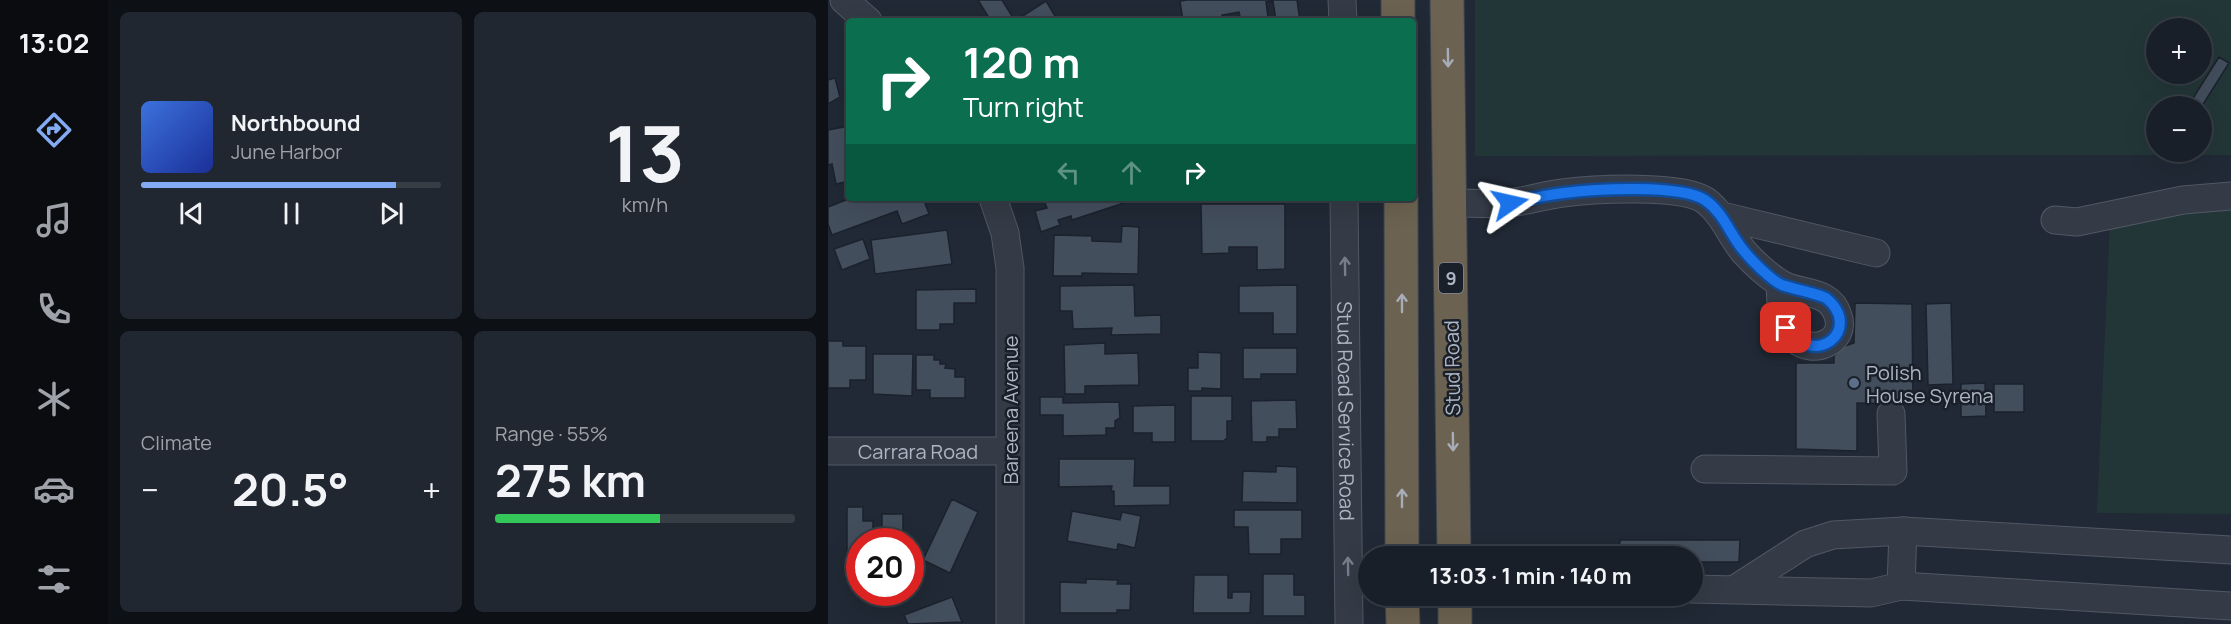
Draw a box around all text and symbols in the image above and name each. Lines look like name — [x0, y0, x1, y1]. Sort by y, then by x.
map controls — [2146, 18, 2212, 162]
button: + — [2146, 18, 2212, 84]
text: 13:02 — [19, 24, 89, 61]
text: 120 m — [963, 33, 1080, 91]
icon: right — [864, 42, 942, 120]
one-way arrow — [1442, 48, 1454, 68]
text: Turn right — [963, 88, 1084, 125]
button: − — [2146, 96, 2212, 162]
text: 13 — [605, 99, 685, 205]
text: Northbound — [231, 108, 361, 138]
icon: directions — [33, 109, 75, 151]
text: June Harbor — [231, 138, 343, 165]
icon: left — [1052, 156, 1085, 189]
icon: ahead — [1115, 156, 1148, 189]
icon: right — [1178, 156, 1211, 189]
position arrow — [1478, 171, 1542, 235]
text: km/h — [622, 191, 668, 218]
icon: previous — [175, 197, 208, 230]
icon: pause — [275, 197, 308, 230]
icon: next — [375, 197, 408, 230]
icon: music — [33, 199, 75, 241]
one-way arrow — [1339, 256, 1351, 276]
road number: 9 — [1439, 263, 1463, 293]
icon: phone — [33, 288, 75, 330]
one-way arrow — [1396, 294, 1408, 314]
street label: Stud Road Service Road — [1332, 301, 1361, 521]
pin — [1760, 302, 1811, 353]
icon: arrive — [1769, 311, 1802, 344]
street label: Stud Road — [1438, 320, 1466, 416]
street label: Bareena Avenue — [997, 336, 1024, 484]
place label: Polish House Syrena — [1866, 359, 1994, 409]
marker: Polish House Syrena — [1847, 376, 1861, 390]
icon: climate — [33, 378, 75, 420]
text: Range · 55% — [495, 420, 608, 447]
text: Climate — [141, 429, 212, 456]
one-way arrow — [1447, 432, 1459, 452]
street label: Carrara Road — [858, 438, 978, 465]
text: 275 km — [495, 449, 646, 511]
text: 20.5° — [232, 458, 349, 520]
text: − — [141, 467, 159, 512]
text: + — [422, 467, 441, 512]
icon: car — [33, 468, 75, 510]
one-way arrow — [1396, 489, 1408, 509]
speed limit sign: 20 — [846, 528, 924, 606]
one-way arrow — [1342, 556, 1354, 576]
icon: filters — [33, 558, 75, 600]
text: 13:03 · 1 min · 140 m — [1430, 561, 1631, 591]

